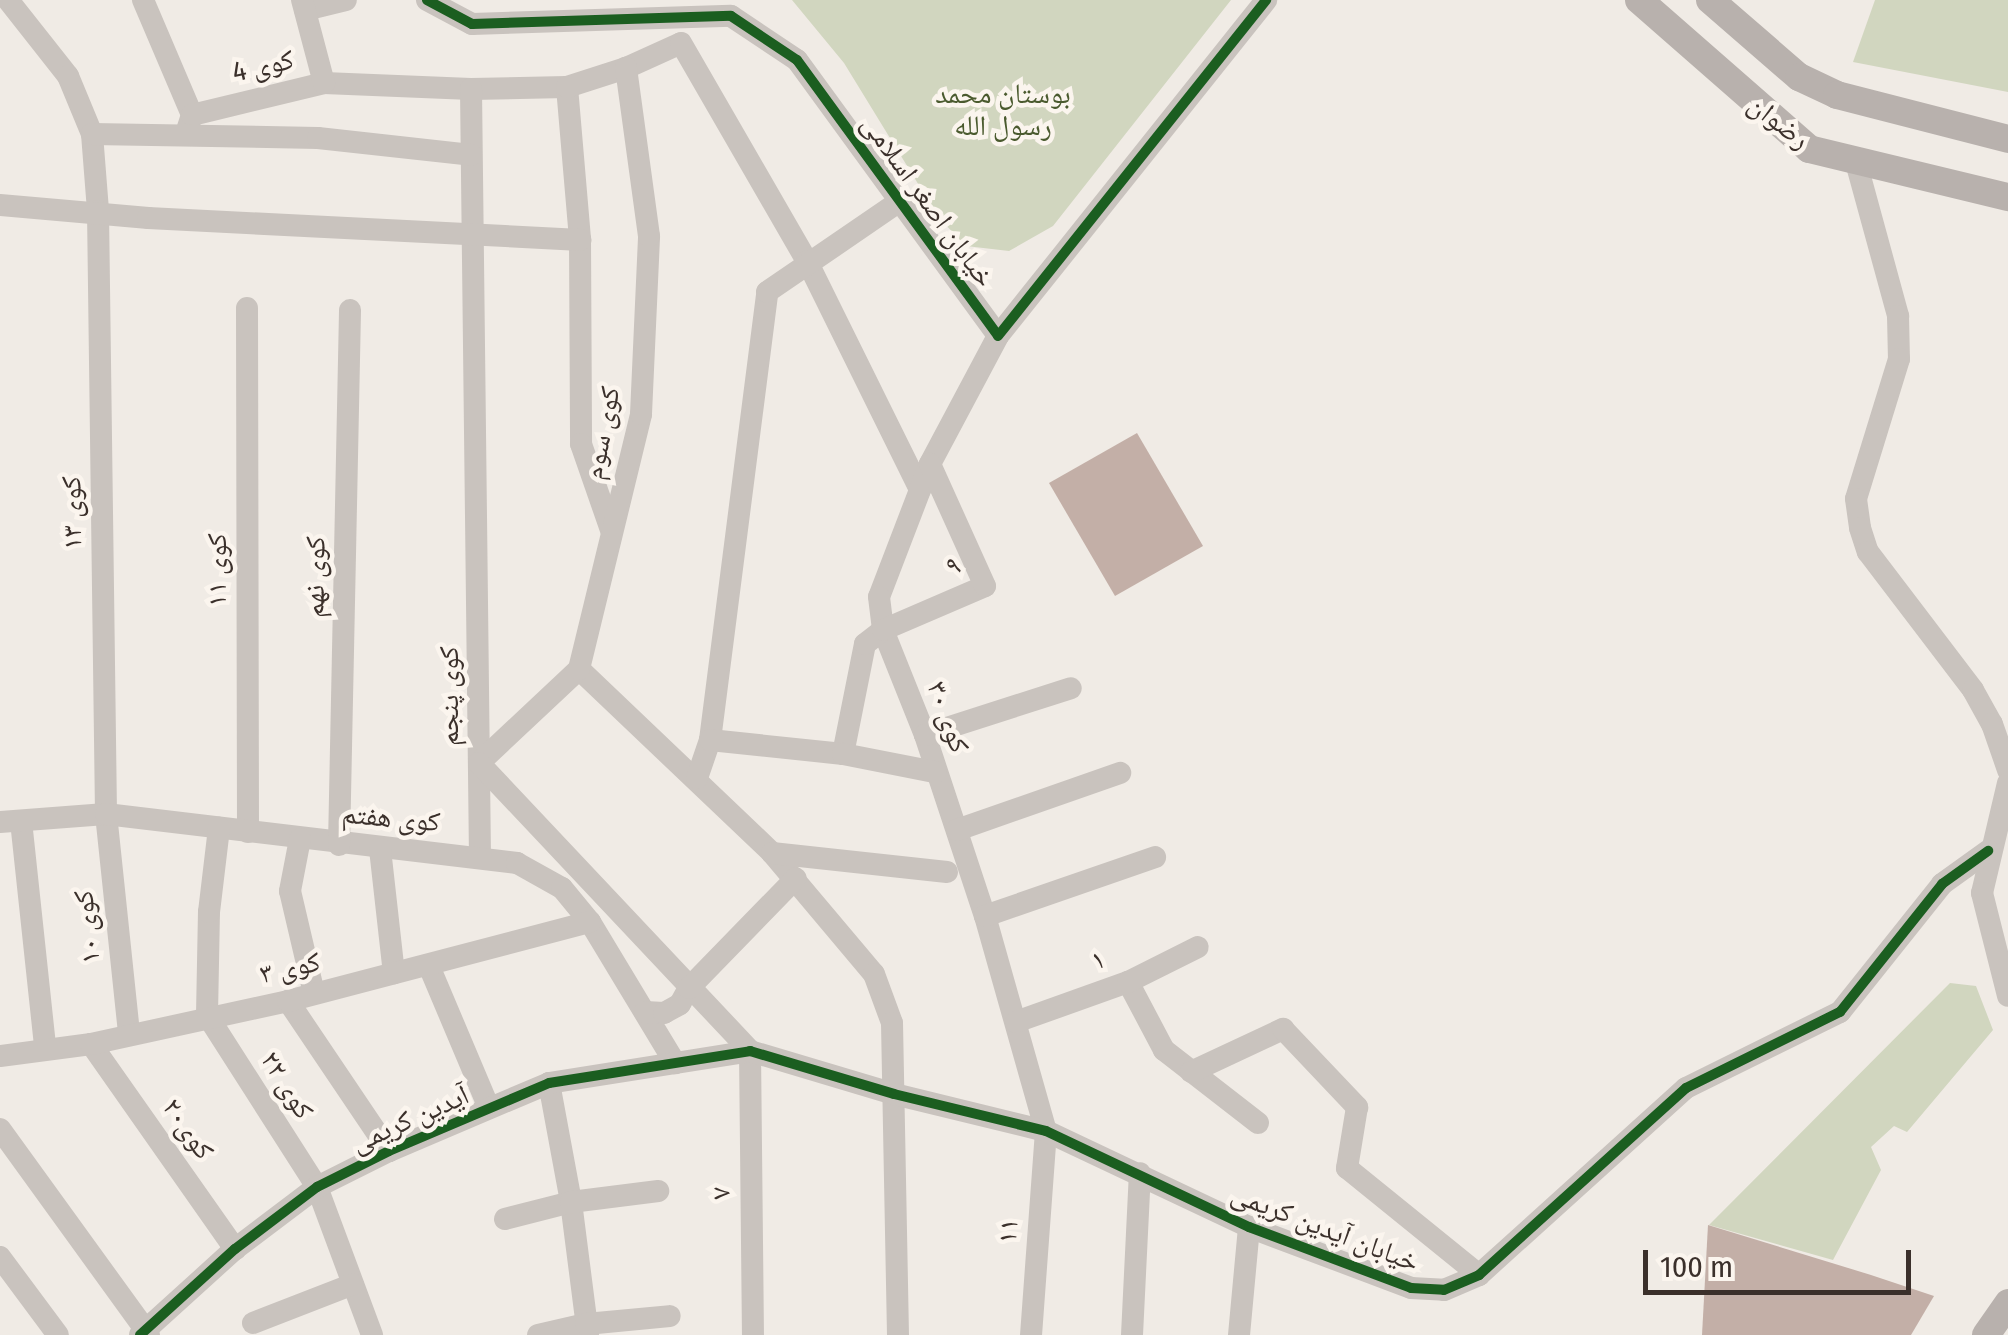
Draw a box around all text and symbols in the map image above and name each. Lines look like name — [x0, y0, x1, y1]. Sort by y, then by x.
street label: کوی 4 — [229, 43, 297, 89]
park label: بوستان محمد رسول الله — [935, 77, 1071, 143]
street label: رضوان — [1741, 88, 1817, 156]
street label: خیابان اصغر اسلامی — [854, 108, 1002, 294]
street label: کوی سوم — [577, 384, 627, 482]
street label: کوی ۱۳ — [55, 476, 89, 550]
street label: کوی ۱۱ — [200, 533, 234, 607]
street label: کوی نهم — [297, 536, 333, 618]
street label: ۹ — [940, 548, 966, 584]
street label: کوی پنجم — [432, 646, 466, 746]
street label: کوی ۳۰ — [920, 677, 976, 757]
street label: کوی هفتم — [340, 797, 442, 839]
street label: کوی ۱۰ — [66, 889, 108, 965]
street label: ۱ — [1086, 942, 1110, 978]
street label: کوی ۳ — [256, 945, 324, 991]
street label: کوی ۲۲ — [253, 1045, 321, 1125]
street label: آیدین کریمی — [346, 1078, 474, 1160]
street label: کوی۲۰ — [155, 1092, 221, 1166]
street label: خیابان آیدین کریمی — [1226, 1177, 1424, 1279]
street label: ۷ — [704, 1186, 738, 1200]
street label: ۱۱ — [990, 1217, 1026, 1245]
scale bar — [1648, 1230, 1916, 1292]
text: 100 m — [1660, 1249, 1733, 1285]

